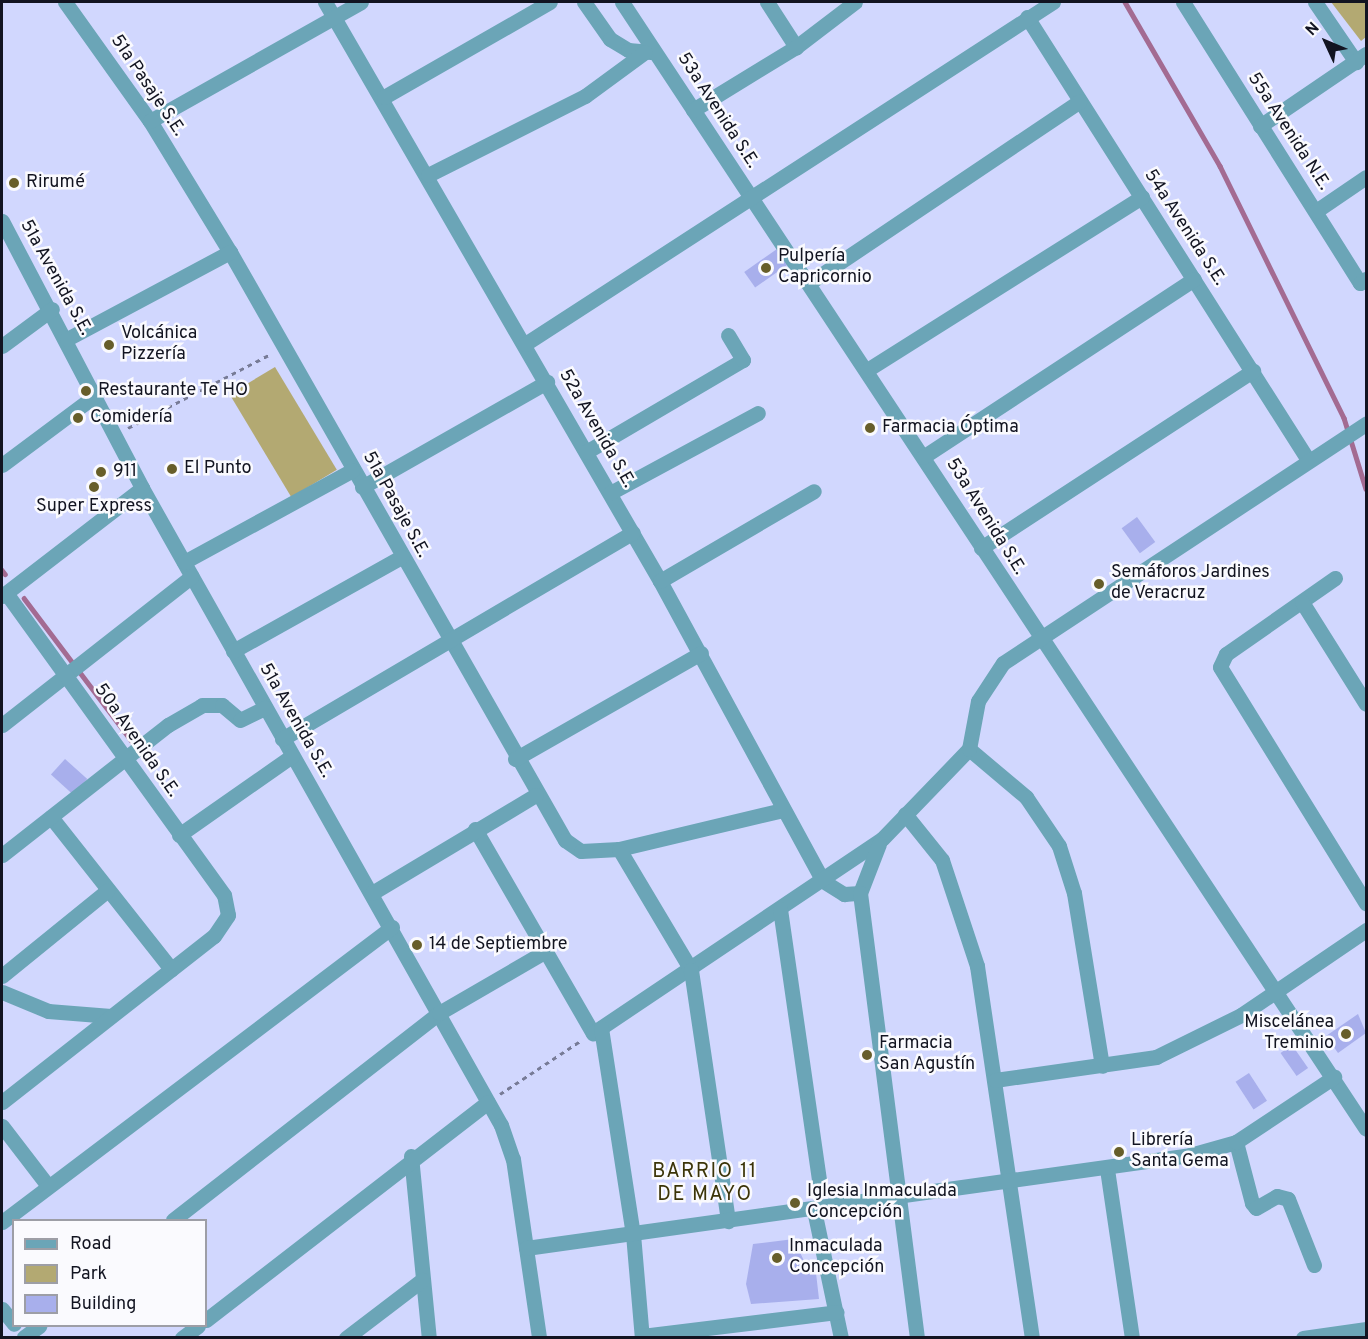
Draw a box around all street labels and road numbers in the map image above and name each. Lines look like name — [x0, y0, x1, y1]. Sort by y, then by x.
street label: 51a Pasaje S.E. — [105, 31, 189, 141]
street label: 53a Avenida S.E. — [671, 49, 763, 173]
street label: 55a Avenida N.E. — [1242, 69, 1334, 195]
street label: 54a Avenida S.E. — [1138, 166, 1230, 290]
street label: 51a Avenida S.E. — [14, 216, 96, 340]
street label: 52a Avenida S.E. — [553, 366, 639, 492]
street label: 51a Pasaje S.E. — [357, 448, 433, 562]
street label: 53a Avenida S.E. — [940, 454, 1030, 580]
street label: 51a Avenida S.E. — [253, 660, 337, 782]
street label: 50a Avenida S.E. — [89, 680, 183, 802]

